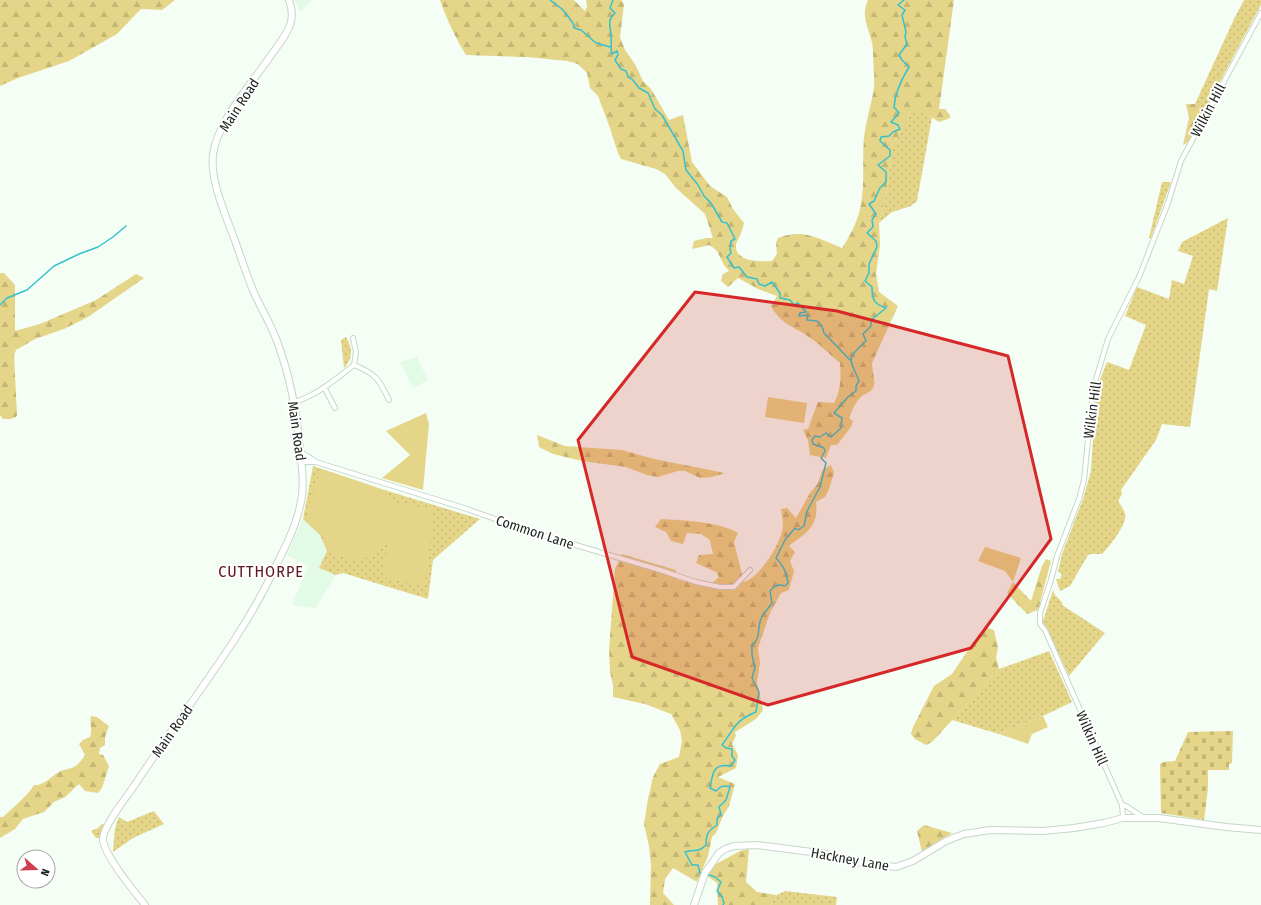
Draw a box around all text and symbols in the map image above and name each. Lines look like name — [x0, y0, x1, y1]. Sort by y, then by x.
street label: Main Road — [216, 75, 263, 135]
street label: Wilkin Hill — [1187, 80, 1230, 140]
street label: Wilkin Hill — [1080, 380, 1105, 440]
street label: Main Road — [284, 400, 309, 462]
street label: Common Lane — [494, 512, 576, 553]
district label: CUTTHORPE — [218, 562, 304, 581]
street label: Main Road — [148, 702, 197, 761]
street label: Wilkin Hill — [1072, 708, 1111, 768]
street label: Hackney Lane — [810, 844, 890, 875]
north arrow — [16, 849, 56, 889]
text: N — [38, 867, 52, 878]

